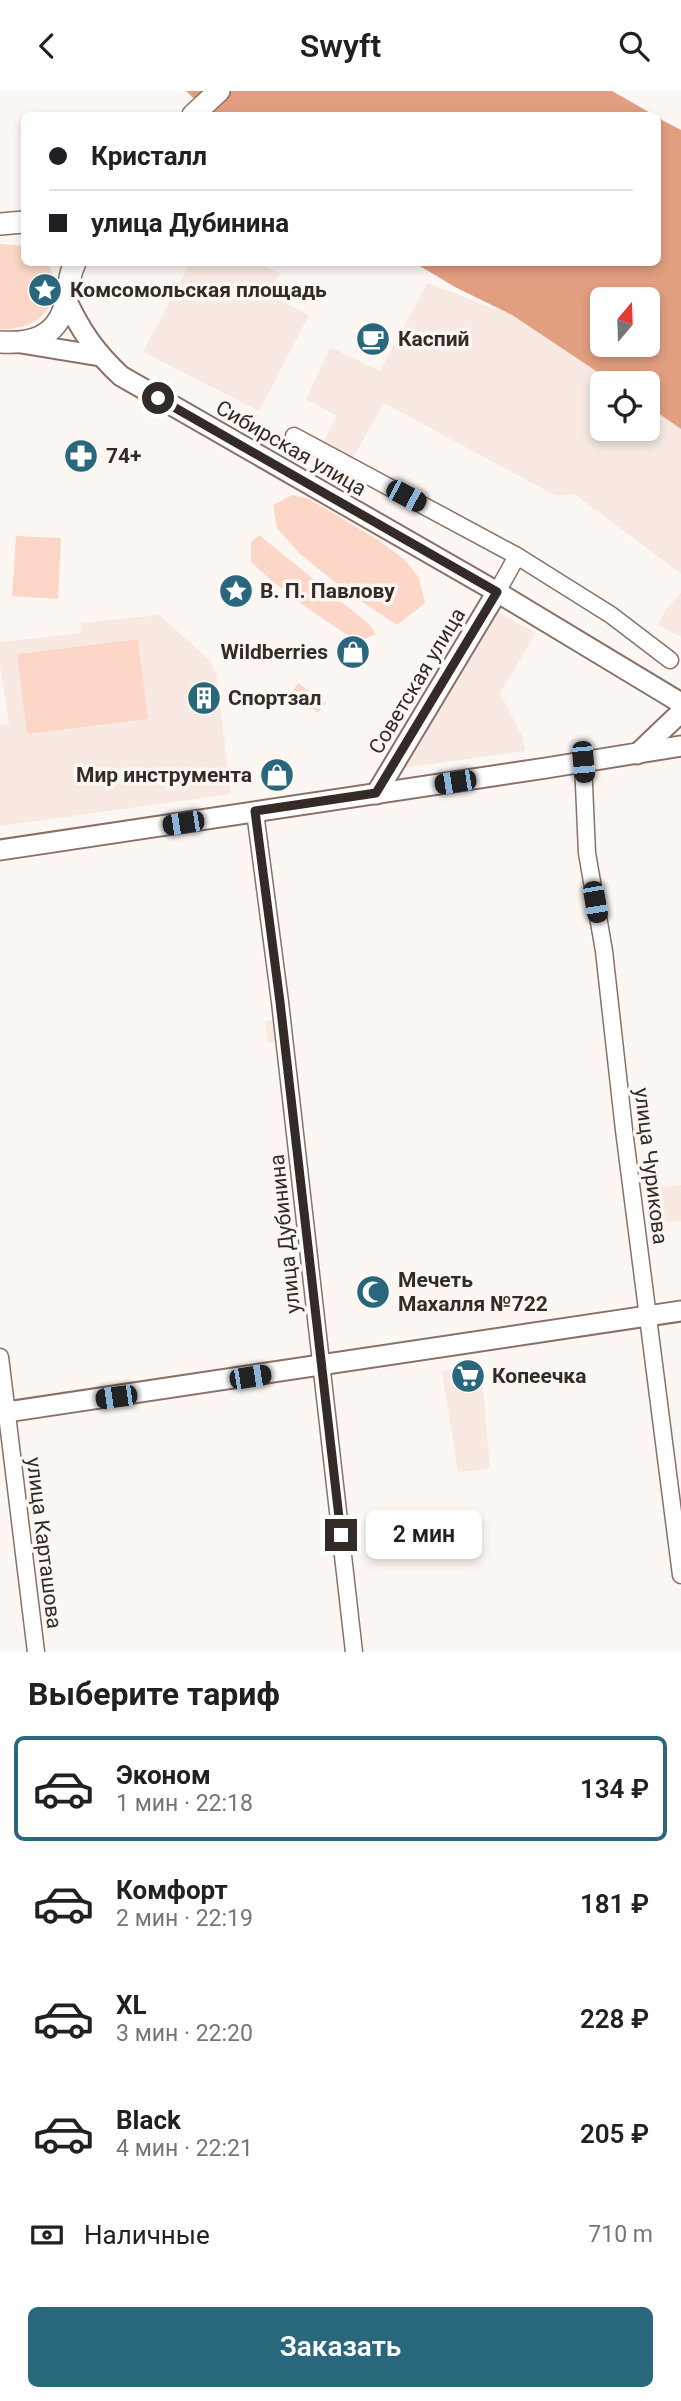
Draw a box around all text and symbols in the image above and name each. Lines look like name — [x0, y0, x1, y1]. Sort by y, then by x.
icon: back — [28, 27, 66, 65]
text: Swyft — [300, 27, 381, 65]
icon: search — [615, 27, 653, 65]
text: Кристалл — [91, 141, 207, 171]
text: улица Дубинина — [91, 208, 289, 238]
place icon: Комсомольская площадь — [26, 271, 64, 309]
place label: Комсомольская площадь — [70, 278, 327, 302]
north arrow — [590, 287, 660, 357]
map controls — [590, 287, 660, 441]
cafe icon: Каспий — [354, 320, 392, 358]
place label: Каспий — [398, 327, 469, 351]
button: locate — [590, 371, 660, 441]
route start — [142, 382, 174, 414]
street label: Сибирская улица — [212, 395, 370, 501]
pharmacy icon: 74+ — [62, 437, 100, 475]
place label: 74+ — [106, 444, 142, 468]
car — [383, 477, 430, 515]
place icon: В. П. Павлову — [217, 572, 255, 610]
place label: В. П. Павлову — [260, 579, 395, 603]
street label: Советская улица — [364, 604, 470, 758]
shop icon: Wildberries — [334, 633, 372, 671]
place label: Wildberries — [220, 640, 328, 664]
building icon: Спортзал — [185, 679, 223, 717]
place label: Спортзал — [228, 686, 321, 710]
car — [571, 740, 596, 784]
shop icon: Мир инструмента — [258, 756, 296, 794]
place label: Мир инструмента — [76, 763, 252, 787]
car — [433, 768, 478, 796]
car — [161, 809, 206, 837]
car — [582, 879, 609, 925]
street label: улица Чурикова — [629, 1086, 673, 1246]
street label: улица Дубинина — [265, 1153, 305, 1315]
place label: Мечеть Махалля №722 — [398, 1268, 548, 1316]
mosque icon: Мечеть Махалля №722 — [354, 1273, 392, 1311]
supermarket icon: Копеечка — [449, 1357, 487, 1395]
car — [228, 1363, 273, 1391]
place label: Копеечка — [492, 1364, 586, 1388]
car — [94, 1384, 139, 1410]
street label: улица Карташова — [22, 1456, 66, 1630]
callout: 2 мин — [366, 1511, 481, 1559]
route end — [325, 1519, 357, 1551]
text: 2 мин — [393, 1521, 455, 1548]
text: Выберите тариф — [28, 1675, 280, 1713]
icon: car — [32, 1757, 95, 1820]
text: Эконом — [116, 1760, 211, 1790]
text: 134 ₽ — [580, 1774, 649, 1804]
text: 1 мин · 22:18 — [116, 1790, 253, 1817]
icon: car — [32, 1872, 95, 1935]
text: Комфорт — [116, 1875, 228, 1905]
text: 181 ₽ — [580, 1889, 649, 1919]
text: 2 мин · 22:19 — [116, 1905, 253, 1932]
icon: car — [32, 1987, 95, 2050]
text: XL — [116, 1990, 147, 2020]
text: 228 ₽ — [580, 2004, 649, 2034]
text: 3 мин · 22:20 — [116, 2020, 253, 2047]
icon: car — [32, 2102, 95, 2165]
text: Black — [116, 2105, 181, 2135]
text: 205 ₽ — [580, 2119, 649, 2149]
text: 4 мин · 22:21 — [116, 2135, 253, 2162]
icon: cash — [28, 2216, 66, 2254]
text: Наличные — [84, 2220, 210, 2250]
text: 710 m — [588, 2221, 653, 2248]
button: Заказать — [28, 2307, 653, 2387]

